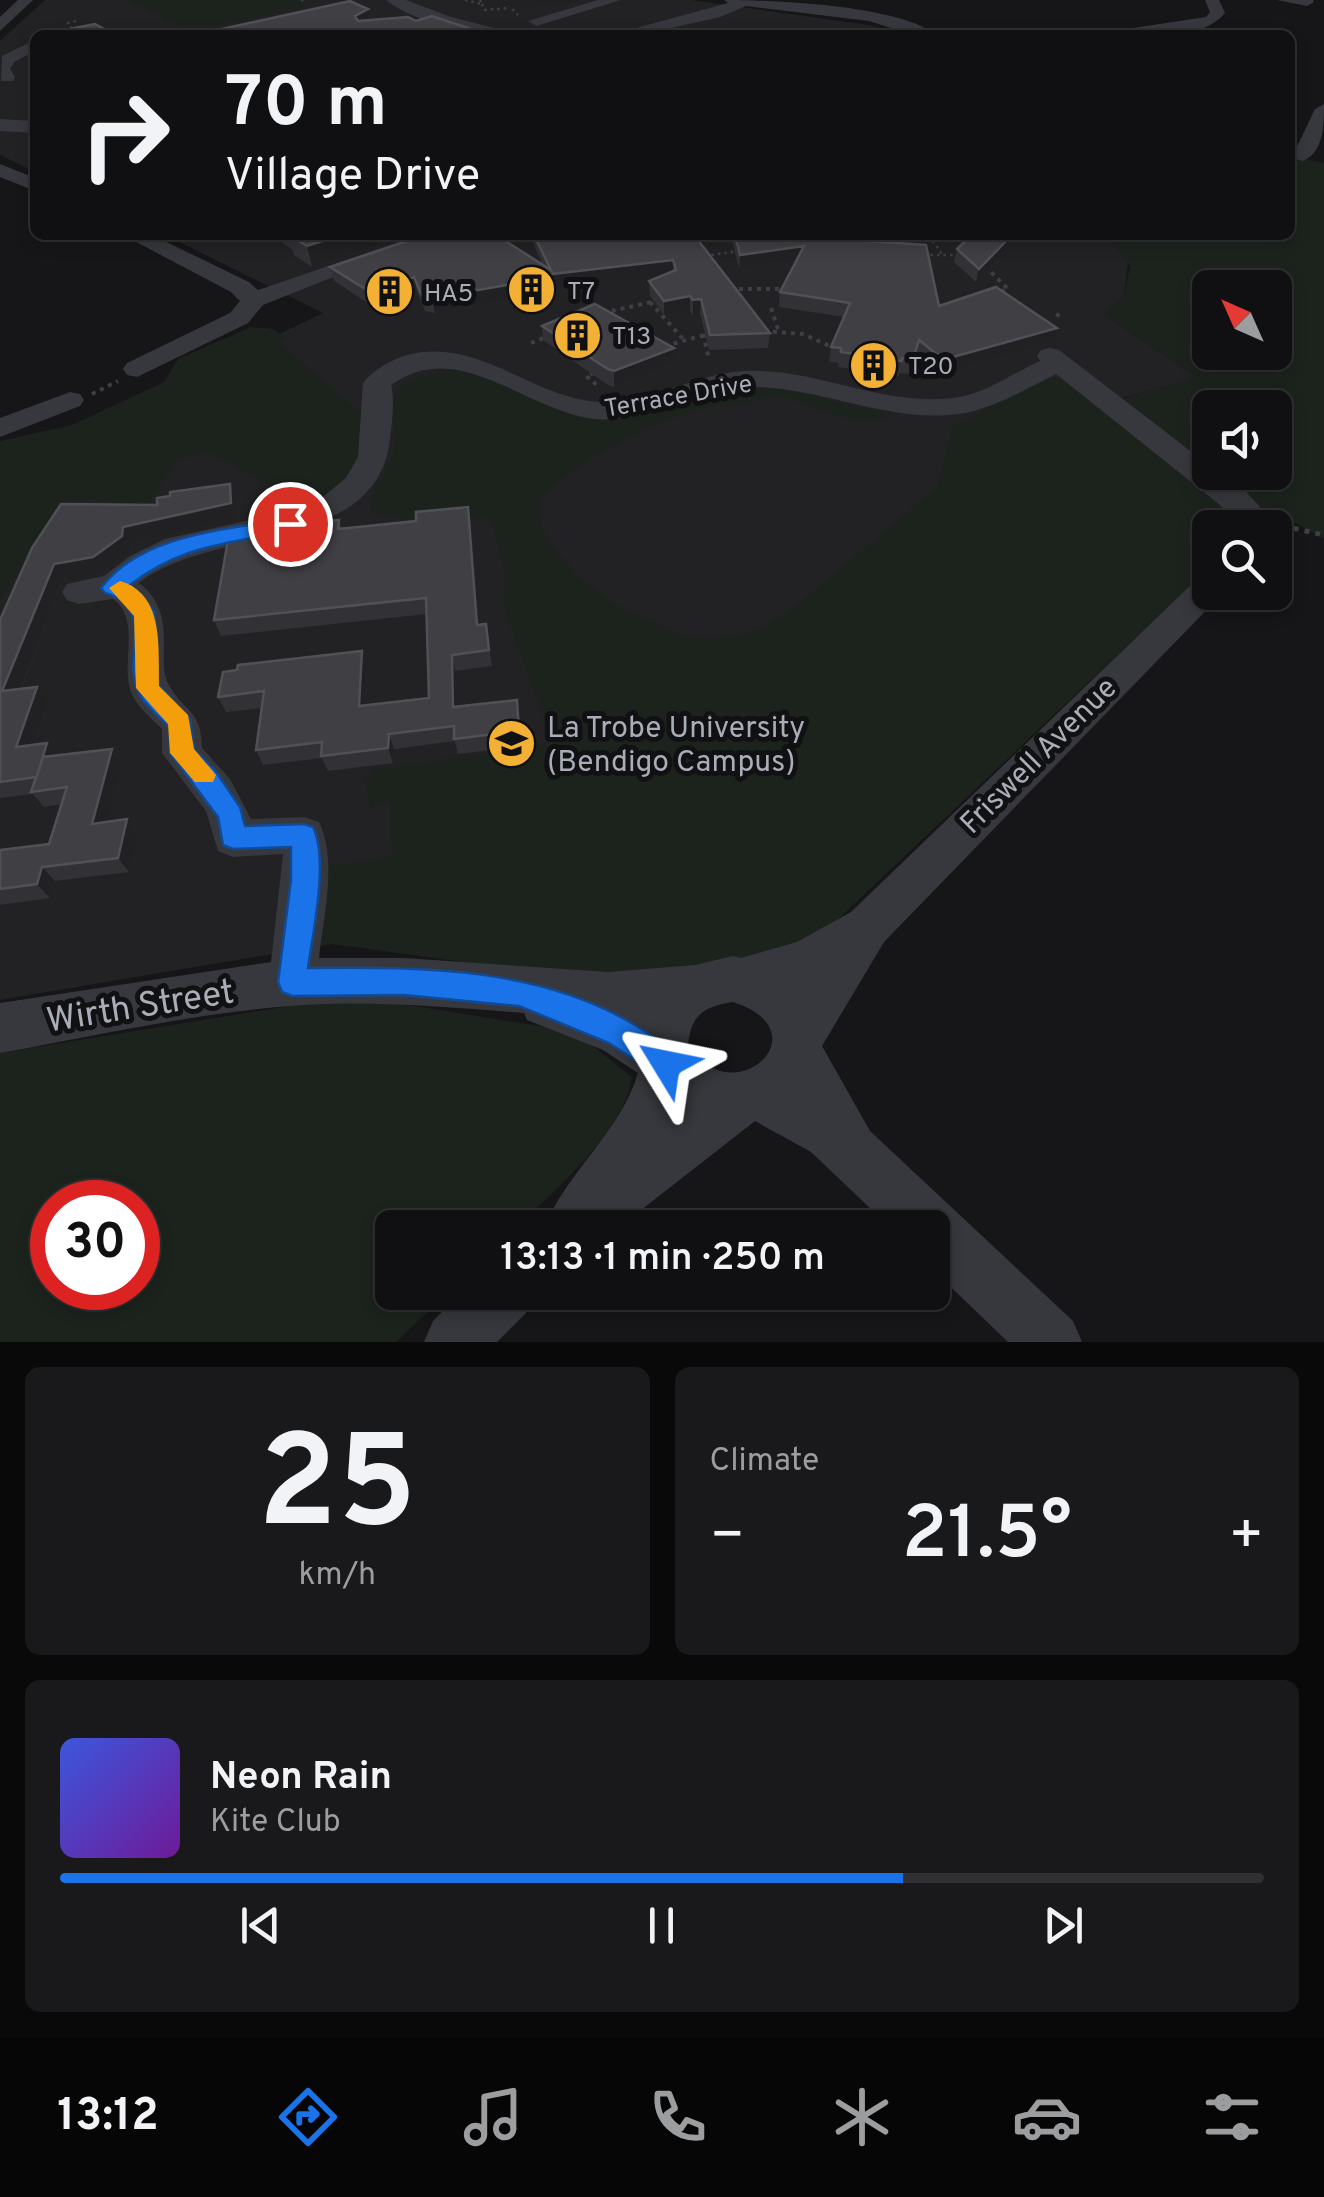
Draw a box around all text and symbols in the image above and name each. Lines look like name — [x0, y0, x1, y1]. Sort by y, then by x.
text: 70 m — [225, 62, 388, 151]
icon: right — [60, 70, 190, 200]
text: Village Drive — [225, 149, 480, 206]
building icon: T7 — [506, 264, 558, 316]
building icon: HA5 — [363, 266, 415, 318]
north arrow — [1192, 270, 1292, 370]
map controls — [1192, 270, 1292, 610]
place label: T7 — [567, 277, 595, 309]
place label: HA5 — [424, 279, 473, 311]
building icon: T13 — [551, 309, 603, 361]
place label: T13 — [612, 322, 651, 354]
building icon: T20 — [847, 339, 899, 391]
place label: T20 — [908, 352, 954, 384]
street label: Terrace Drive — [602, 369, 755, 427]
button: sound — [1192, 390, 1292, 490]
pin — [248, 482, 333, 567]
icon: arrive — [263, 497, 318, 552]
button: search — [1192, 510, 1292, 610]
street label: Friswell Avenue — [954, 671, 1126, 843]
place label: La Trobe University (Bendigo Campus) — [547, 711, 805, 782]
school or university icon: La Trobe University (Bendigo Campus) — [486, 718, 538, 770]
street label: Wirth Street — [44, 971, 237, 1044]
position arrow — [614, 1012, 718, 1116]
speed limit sign: 30 — [30, 1180, 160, 1310]
text: 13:13 · 1 min · 250 m — [500, 1235, 825, 1284]
text: 25 — [258, 1408, 417, 1573]
text: Climate — [710, 1442, 819, 1482]
text: 21.5° — [902, 1490, 1072, 1585]
text: − — [710, 1503, 745, 1573]
text: + — [1229, 1503, 1264, 1573]
text: km/h — [298, 1556, 376, 1596]
text: Neon Rain — [210, 1754, 392, 1803]
text: Kite Club — [210, 1803, 341, 1843]
icon: previous — [233, 1898, 288, 1953]
icon: pause — [634, 1898, 689, 1953]
icon: next — [1036, 1898, 1091, 1953]
icon: directions — [273, 2082, 343, 2152]
icon: music — [458, 2082, 528, 2152]
icon: phone — [643, 2082, 713, 2152]
icon: climate — [827, 2082, 897, 2152]
icon: car — [1012, 2082, 1082, 2152]
icon: filters — [1197, 2082, 1267, 2152]
text: 13:12 — [57, 2089, 159, 2146]

